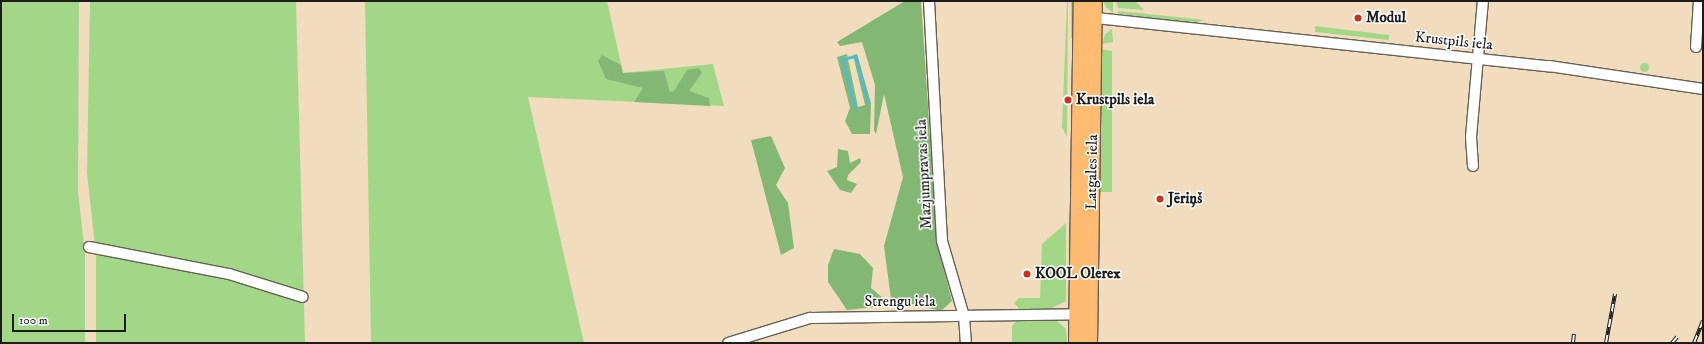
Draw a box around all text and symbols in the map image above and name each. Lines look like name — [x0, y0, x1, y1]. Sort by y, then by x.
place label: Modul — [1366, 9, 1406, 27]
marker: Modul — [1353, 13, 1363, 23]
street label: Krustpils iela — [1414, 28, 1494, 54]
place label: Krustpils iela — [1076, 91, 1154, 109]
marker: Krustpils iela — [1063, 95, 1073, 105]
street label: Mazjumpravas iela — [912, 118, 936, 230]
street label: Latgales iela — [1082, 134, 1102, 210]
place label: Jēriņš — [1168, 190, 1202, 208]
marker: Jēriņš — [1155, 194, 1165, 204]
place label: KOOL Olerex — [1035, 265, 1121, 283]
marker: KOOL Olerex — [1022, 269, 1032, 279]
street label: Strengu iela — [864, 293, 936, 311]
scale bar — [14, 306, 128, 332]
text: 100 m — [19, 313, 48, 328]

